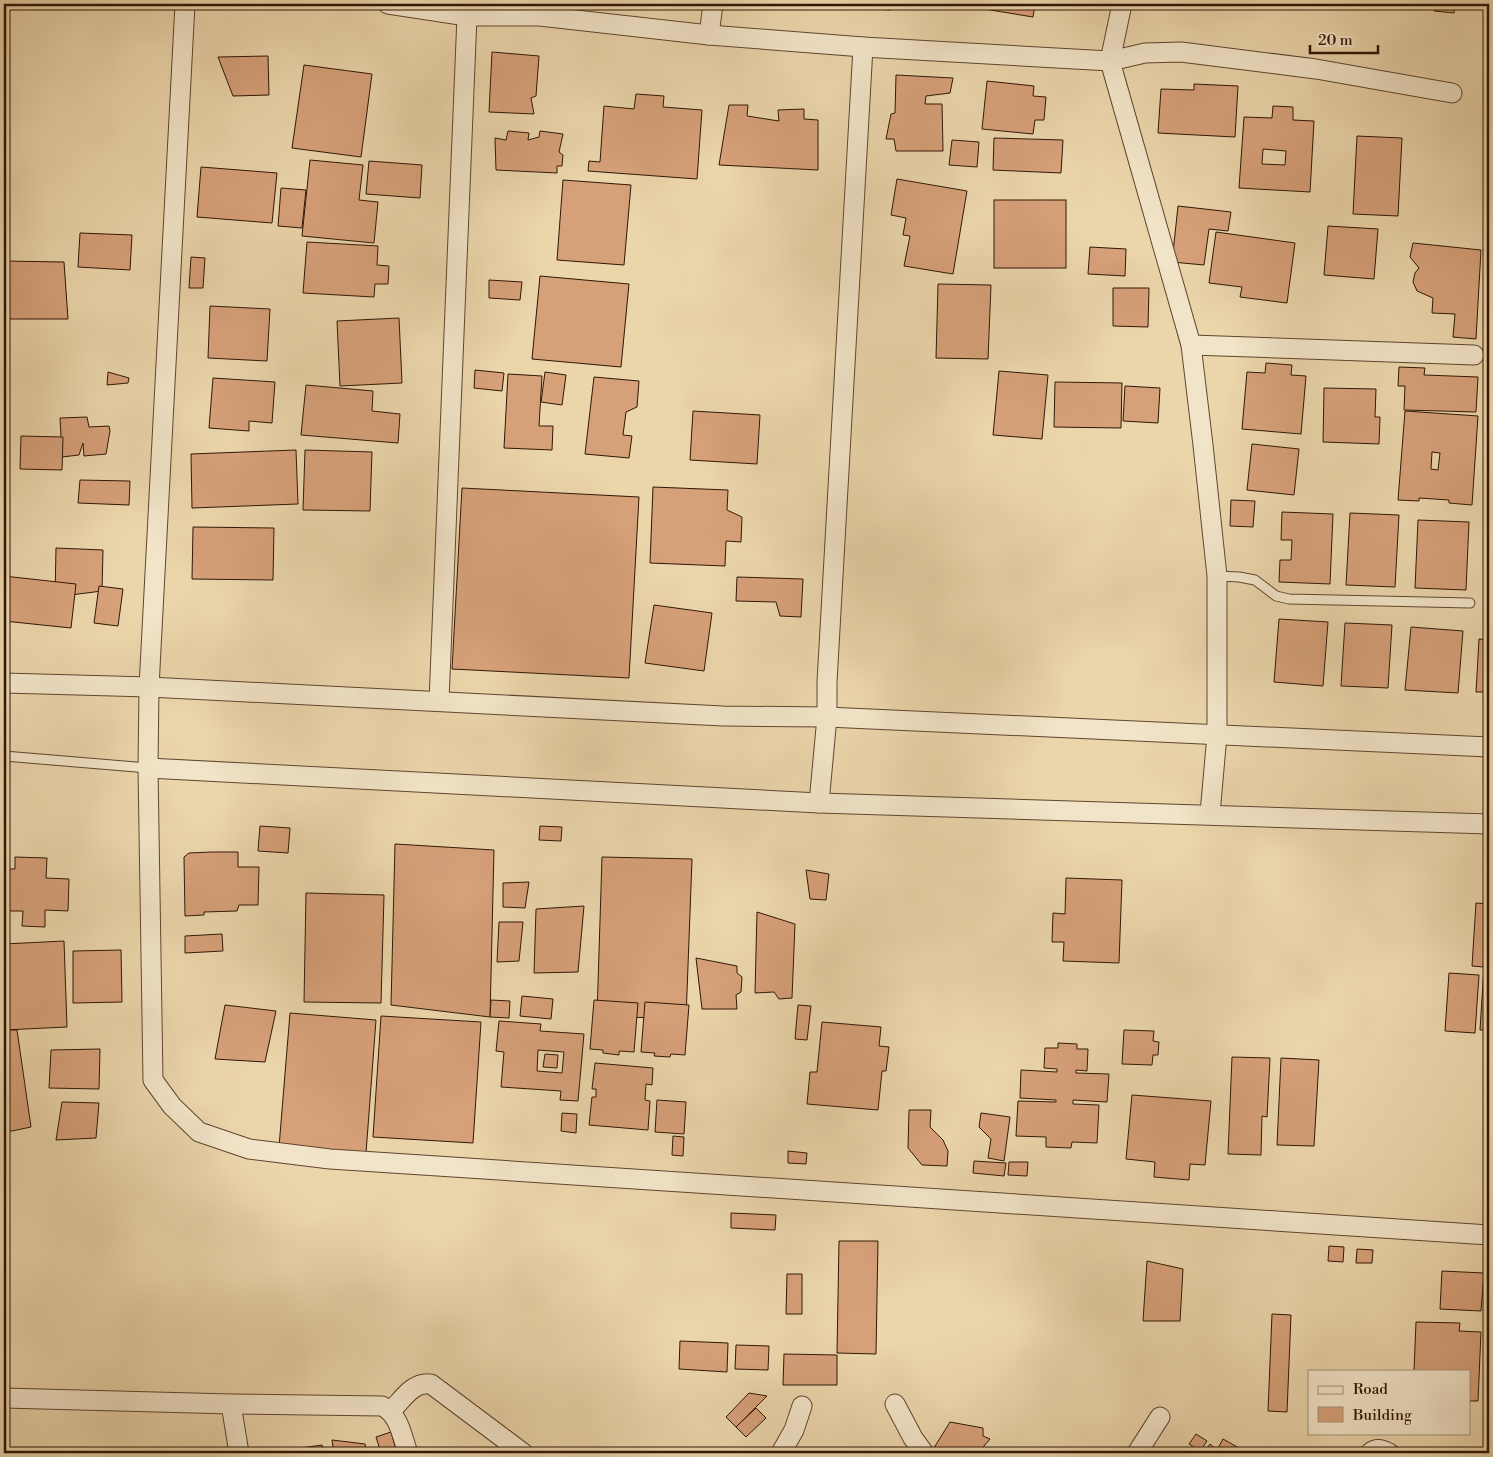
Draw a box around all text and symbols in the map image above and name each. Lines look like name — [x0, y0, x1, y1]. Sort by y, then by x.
scale bar — [1310, 22, 1378, 54]
text: 20 m — [1318, 31, 1353, 50]
legend — [1308, 1370, 1470, 1434]
text: Road — [1353, 1380, 1388, 1399]
text: Building — [1352, 1406, 1412, 1425]

